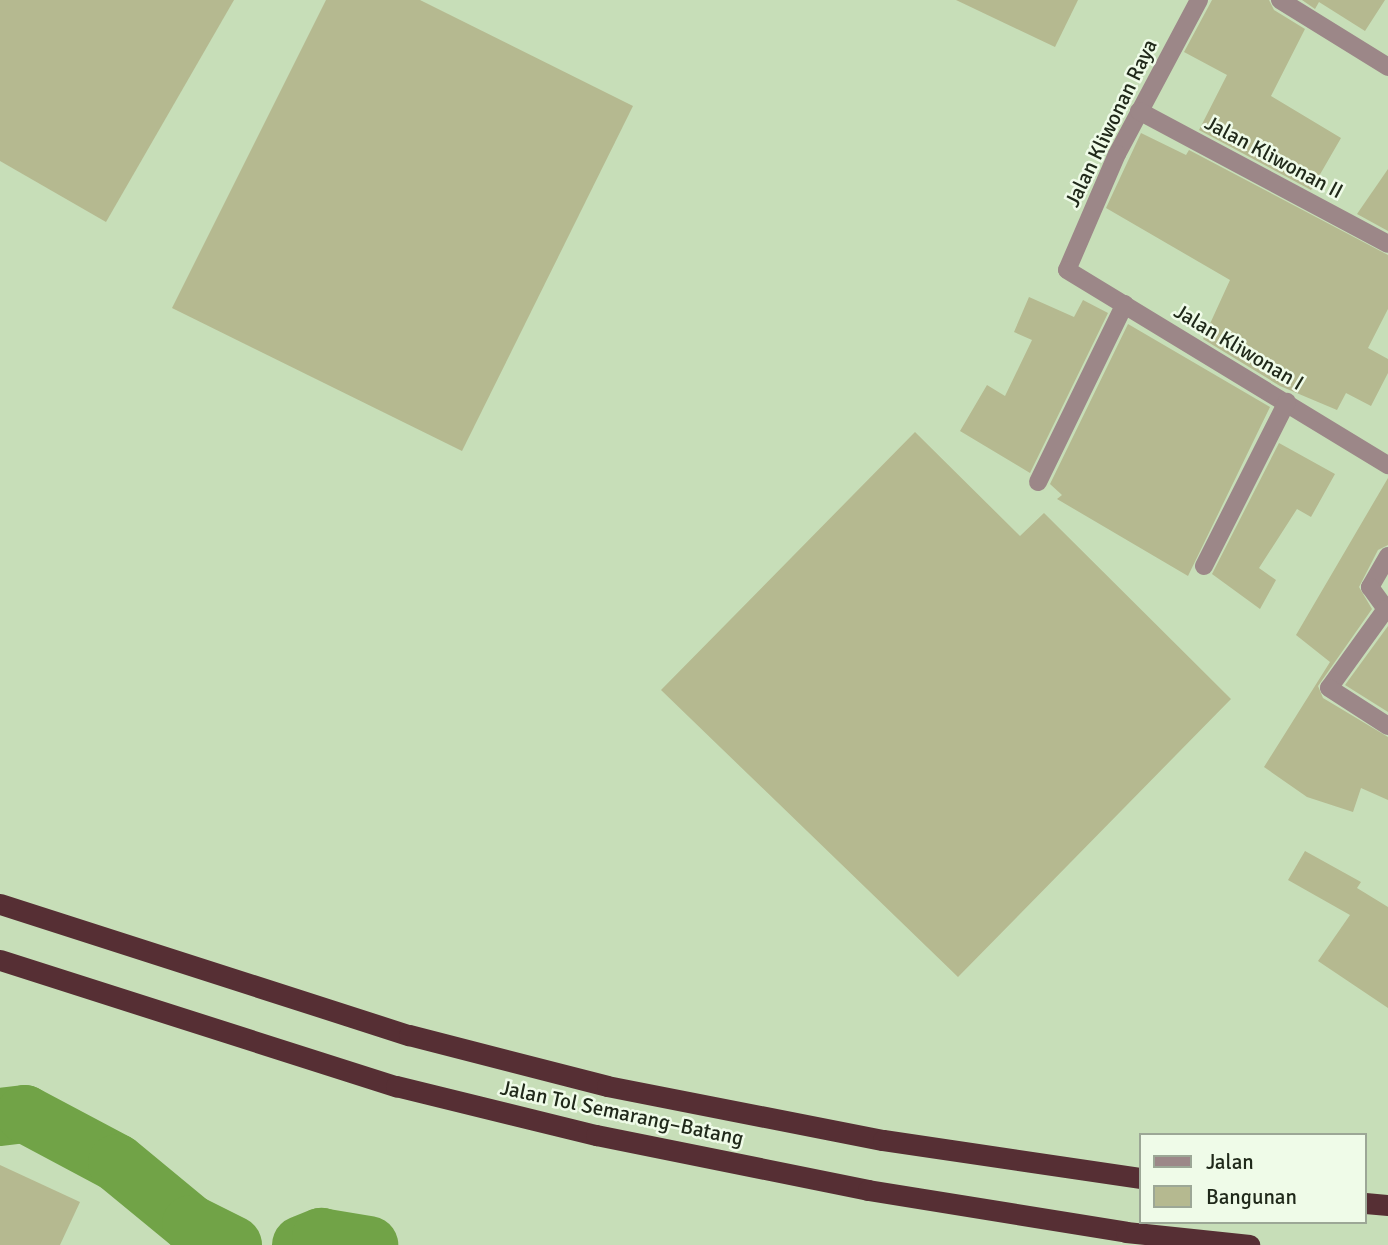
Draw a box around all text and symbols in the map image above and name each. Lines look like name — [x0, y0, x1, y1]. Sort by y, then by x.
street label: Jalan Kliwonan Raya — [1059, 35, 1163, 211]
street label: Jalan Kliwonan II — [1201, 110, 1347, 204]
street label: Jalan Kliwonan I — [1170, 298, 1308, 396]
street label: Jalan Tol Semarang–Batang — [498, 1075, 746, 1151]
legend — [1140, 1133, 1367, 1224]
text: Jalan — [1206, 1149, 1254, 1175]
text: Bangunan — [1206, 1184, 1297, 1210]

